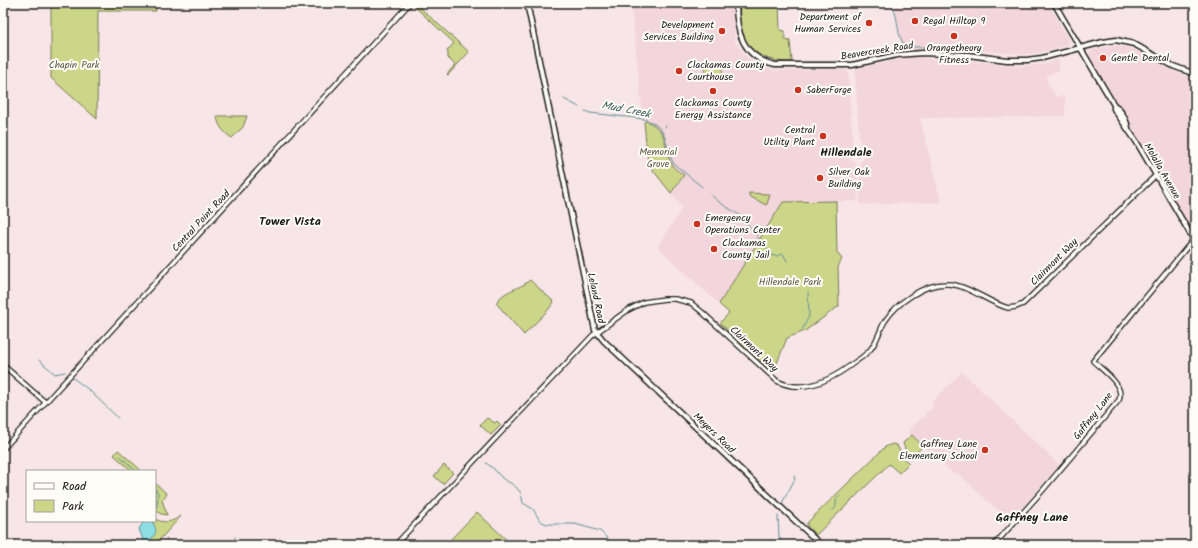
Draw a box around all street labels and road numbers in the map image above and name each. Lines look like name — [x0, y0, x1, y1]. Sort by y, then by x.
street label: Beavercreek Road — [840, 37, 915, 65]
street label: Molalla Avenue — [1139, 140, 1185, 203]
street label: Central Point Road — [168, 186, 235, 256]
street label: Clairmont Way — [1027, 234, 1082, 289]
street label: Leland Road — [583, 271, 609, 326]
street label: Clairmont Way — [726, 322, 782, 376]
street label: Gaffney Lane — [1069, 388, 1117, 443]
street label: Meyers Road — [689, 409, 739, 458]

